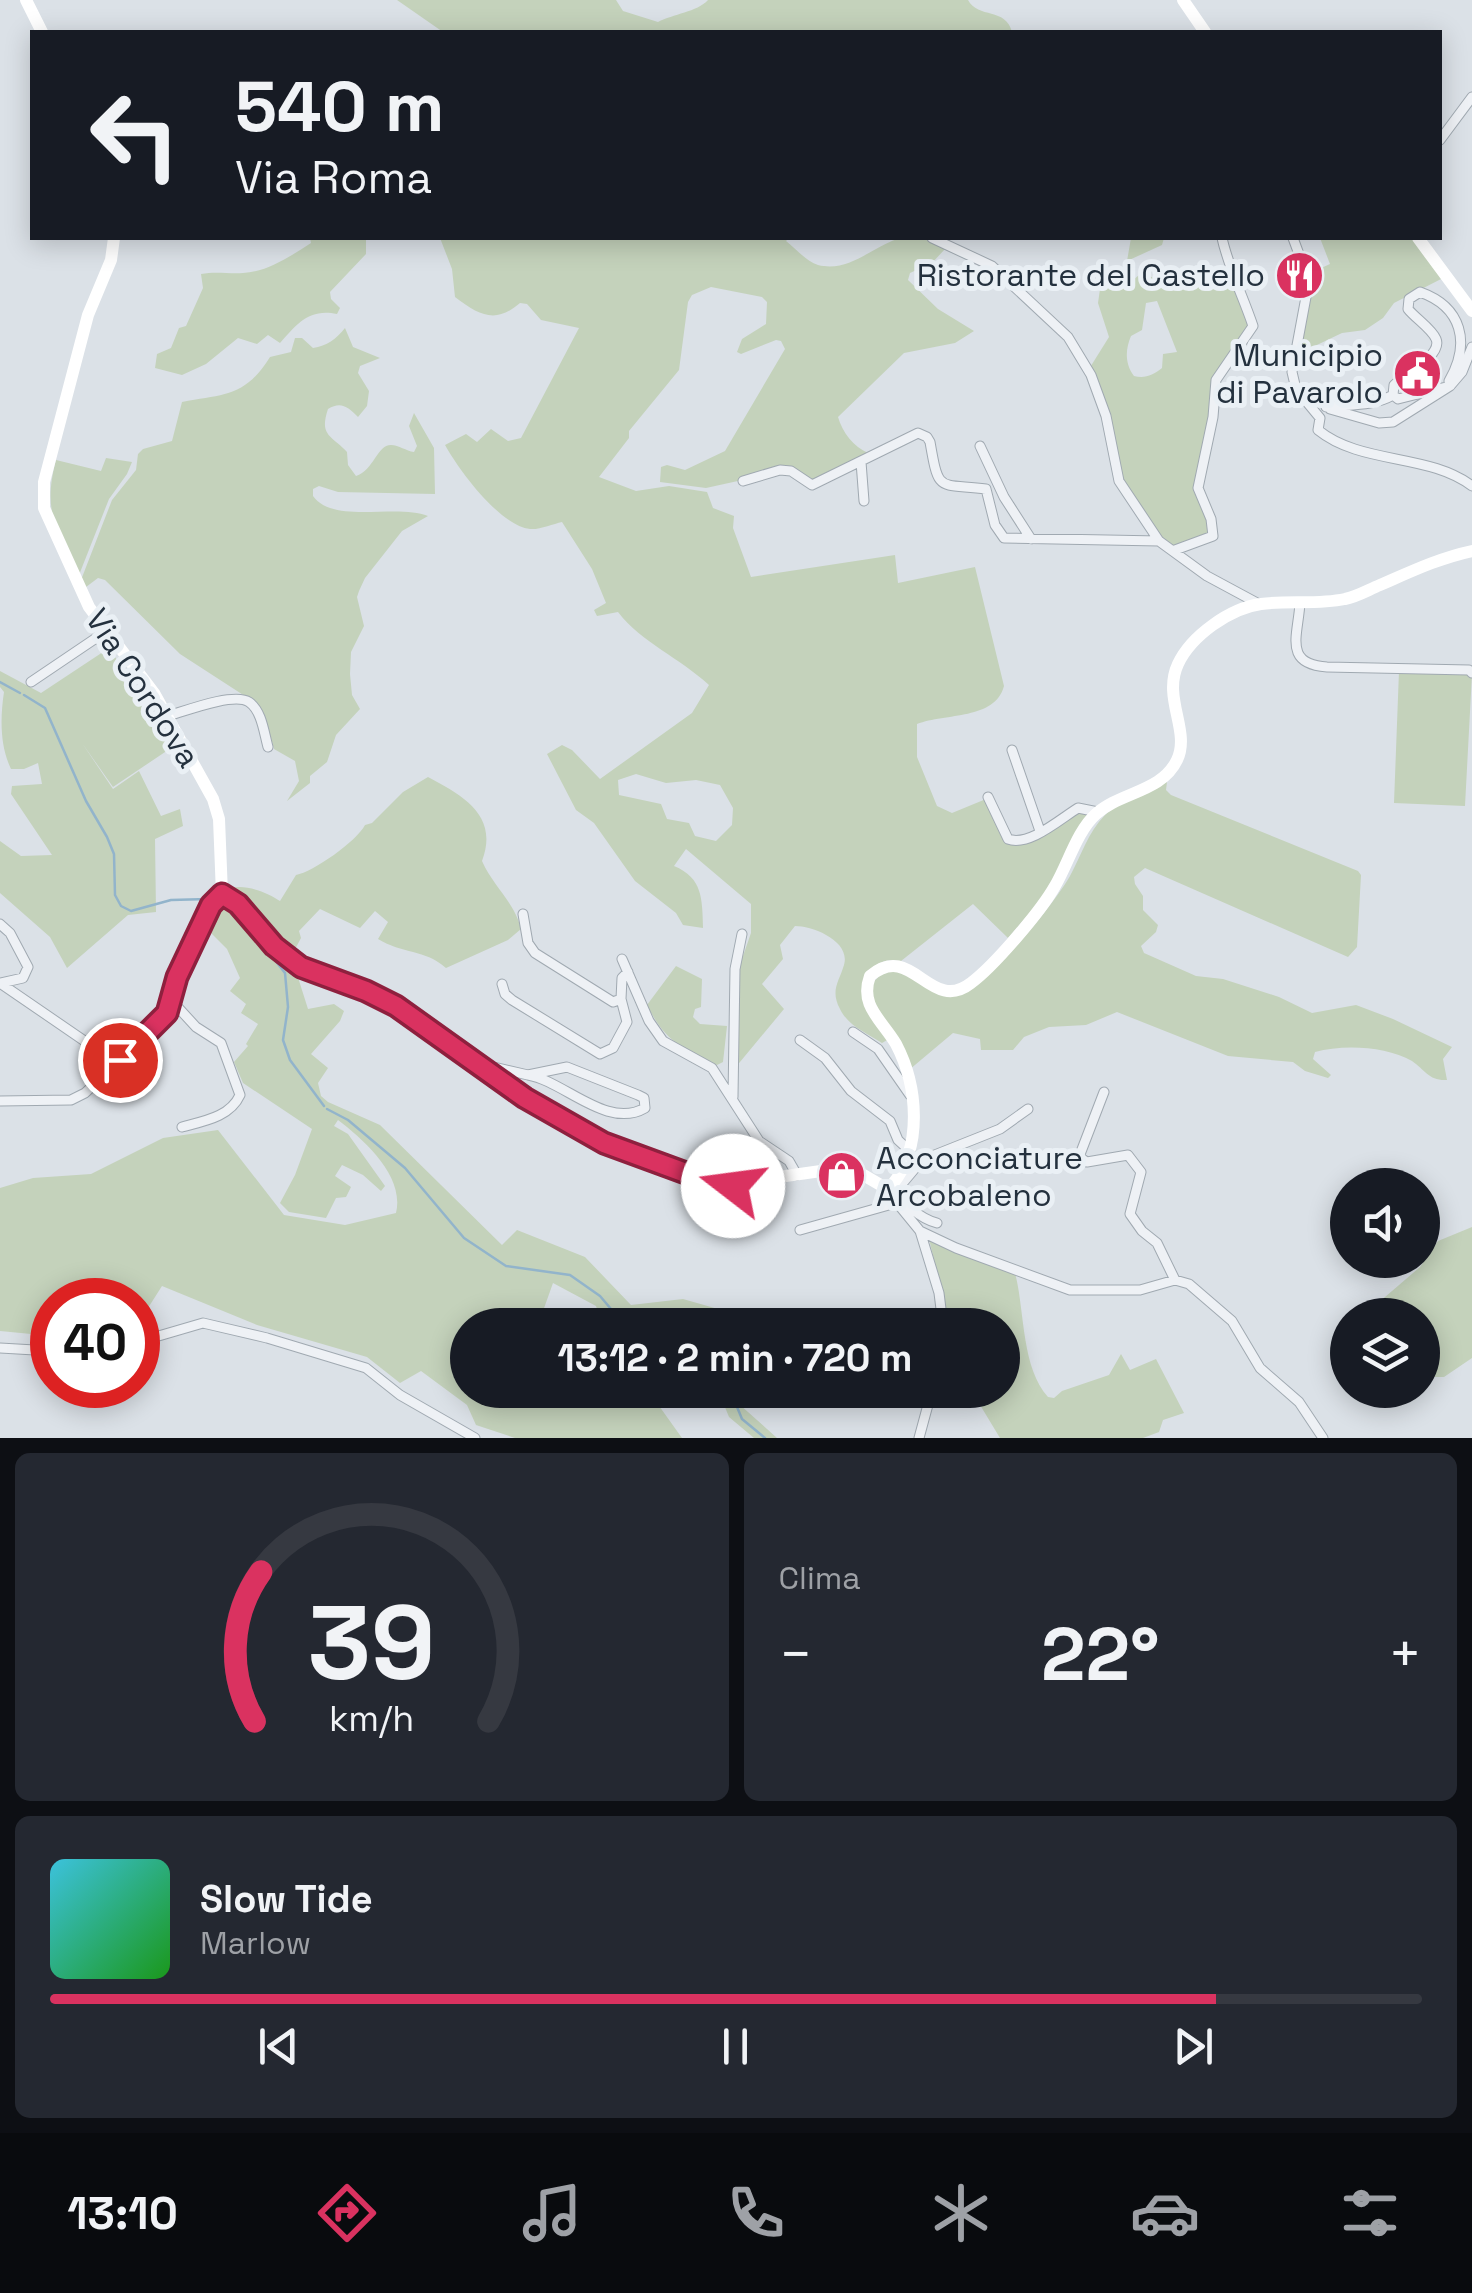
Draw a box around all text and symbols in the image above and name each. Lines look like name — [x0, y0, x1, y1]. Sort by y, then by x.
text: 540 m — [235, 62, 444, 151]
icon: left — [70, 70, 200, 200]
text: Via Roma — [235, 149, 432, 206]
restaurant icon: Ristorante del Castello — [1274, 249, 1326, 301]
place label: Ristorante del Castello — [917, 255, 1265, 295]
place label: Municipio di Pavarolo — [1216, 335, 1383, 412]
public building icon: Municipio di Pavarolo — [1392, 347, 1444, 399]
street label: Via Cordova — [77, 601, 209, 775]
pin — [78, 1018, 163, 1103]
icon: arrive — [93, 1033, 148, 1088]
position arrow — [681, 1134, 785, 1238]
place label: Acconciature Arcobaleno — [876, 1138, 1083, 1215]
shop icon: Acconciature Arcobaleno — [815, 1150, 867, 1202]
map controls — [1330, 1168, 1440, 1408]
button: sound — [1330, 1168, 1440, 1278]
speed limit sign: 40 — [30, 1278, 160, 1408]
button: layers — [1330, 1298, 1440, 1408]
text: 13:12 · 2 min · 720 m — [558, 1334, 912, 1382]
text: Clima — [779, 1558, 861, 1598]
text: 39 — [308, 1577, 436, 1709]
text: 22° — [1041, 1606, 1160, 1702]
text: − — [779, 1619, 813, 1689]
text: + — [1388, 1619, 1422, 1689]
text: km/h — [329, 1696, 414, 1741]
text: Slow Tide — [200, 1875, 373, 1923]
text: Marlow — [200, 1923, 311, 1963]
icon: previous — [251, 2019, 306, 2074]
icon: pause — [708, 2019, 763, 2074]
icon: next — [1166, 2019, 1221, 2074]
icon: directions — [312, 2178, 382, 2248]
icon: music — [517, 2178, 587, 2248]
icon: phone — [721, 2178, 791, 2248]
icon: climate — [926, 2178, 996, 2248]
icon: car — [1130, 2178, 1200, 2248]
icon: filters — [1335, 2178, 1405, 2248]
text: 13:10 — [67, 2185, 178, 2242]

